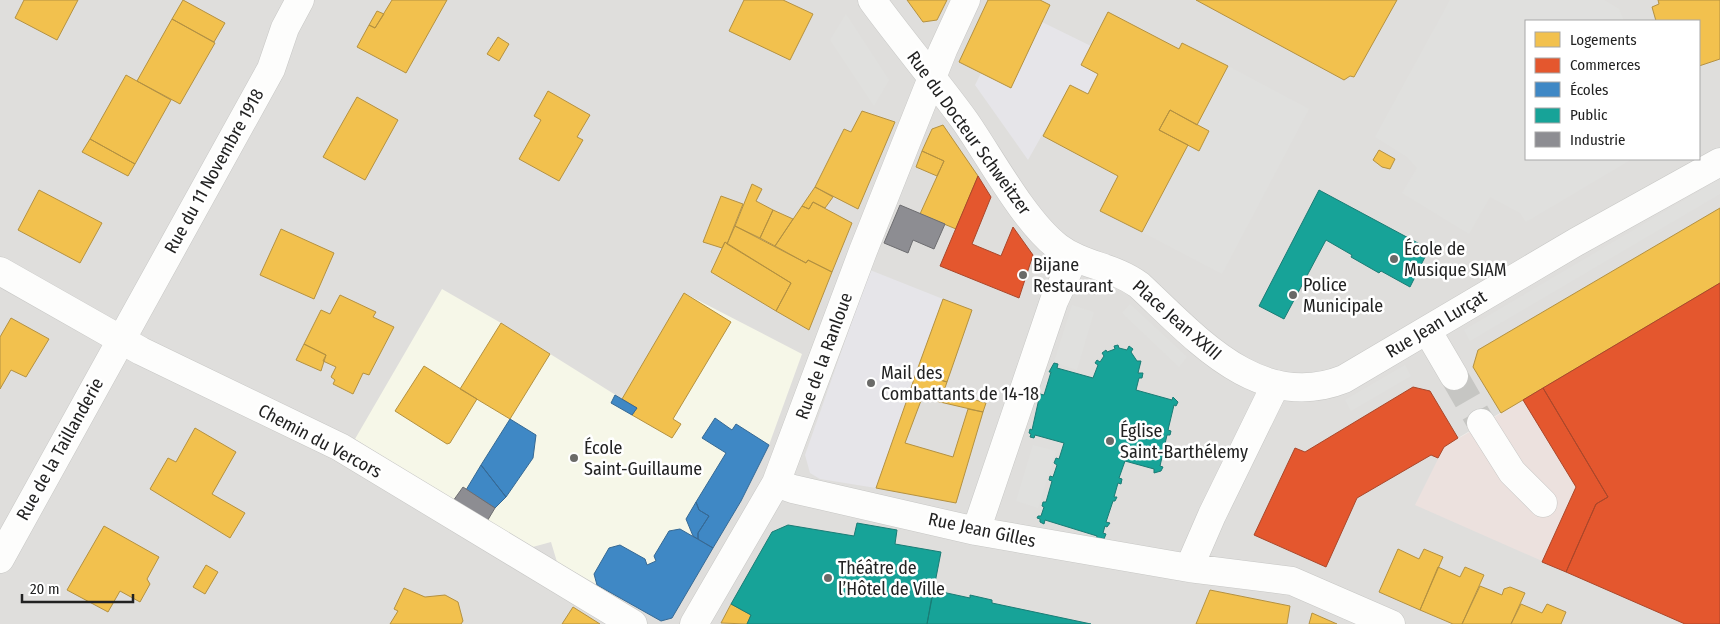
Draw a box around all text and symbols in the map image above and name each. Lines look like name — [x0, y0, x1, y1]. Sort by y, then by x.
legend — [1525, 20, 1700, 160]
text: Logements — [1570, 31, 1637, 49]
street label: Rue du Docteur Schweitzer — [902, 47, 1036, 220]
text: Commerces — [1570, 56, 1640, 74]
text: Écoles — [1570, 81, 1608, 99]
street label: Rue du 11 Novembre 1918 — [160, 85, 268, 257]
text: Public — [1570, 106, 1608, 124]
text: Industrie — [1570, 131, 1625, 149]
place label: École de Musique SIAM — [1404, 237, 1507, 281]
marker: École de Musique SIAM — [1388, 253, 1400, 265]
place label: Bijane Restaurant — [1033, 254, 1113, 297]
marker: Bijane Restaurant — [1017, 269, 1029, 281]
place label: Police Municipale — [1303, 274, 1383, 317]
street label: Place Jean XXIII — [1128, 275, 1226, 365]
street label: Rue Jean Lurçat — [1382, 285, 1490, 363]
marker: Police Municipale — [1287, 289, 1299, 301]
street label: Rue de la Ranloue — [791, 290, 857, 422]
place label: Mail des Combattants de 14-18 — [881, 362, 1039, 405]
street label: Rue de la Taillanderie — [12, 374, 108, 524]
marker: Mail des Combattants de 14-18 — [865, 377, 877, 389]
street label: Chemin du Vercors — [255, 399, 386, 483]
place label: Église Saint-Barthélemy — [1120, 419, 1248, 463]
marker: Église Saint-Barthélemy — [1104, 435, 1116, 447]
place label: École Saint-Guillaume — [584, 436, 702, 480]
marker: École Saint-Guillaume — [568, 452, 580, 464]
street label: Rue Jean Gilles — [926, 508, 1038, 552]
place label: Théâtre de l’Hôtel de Ville — [838, 557, 945, 600]
scale bar — [22, 572, 134, 604]
marker: Théâtre de l’Hôtel de Ville — [822, 572, 834, 584]
text: 20 m — [30, 580, 60, 598]

